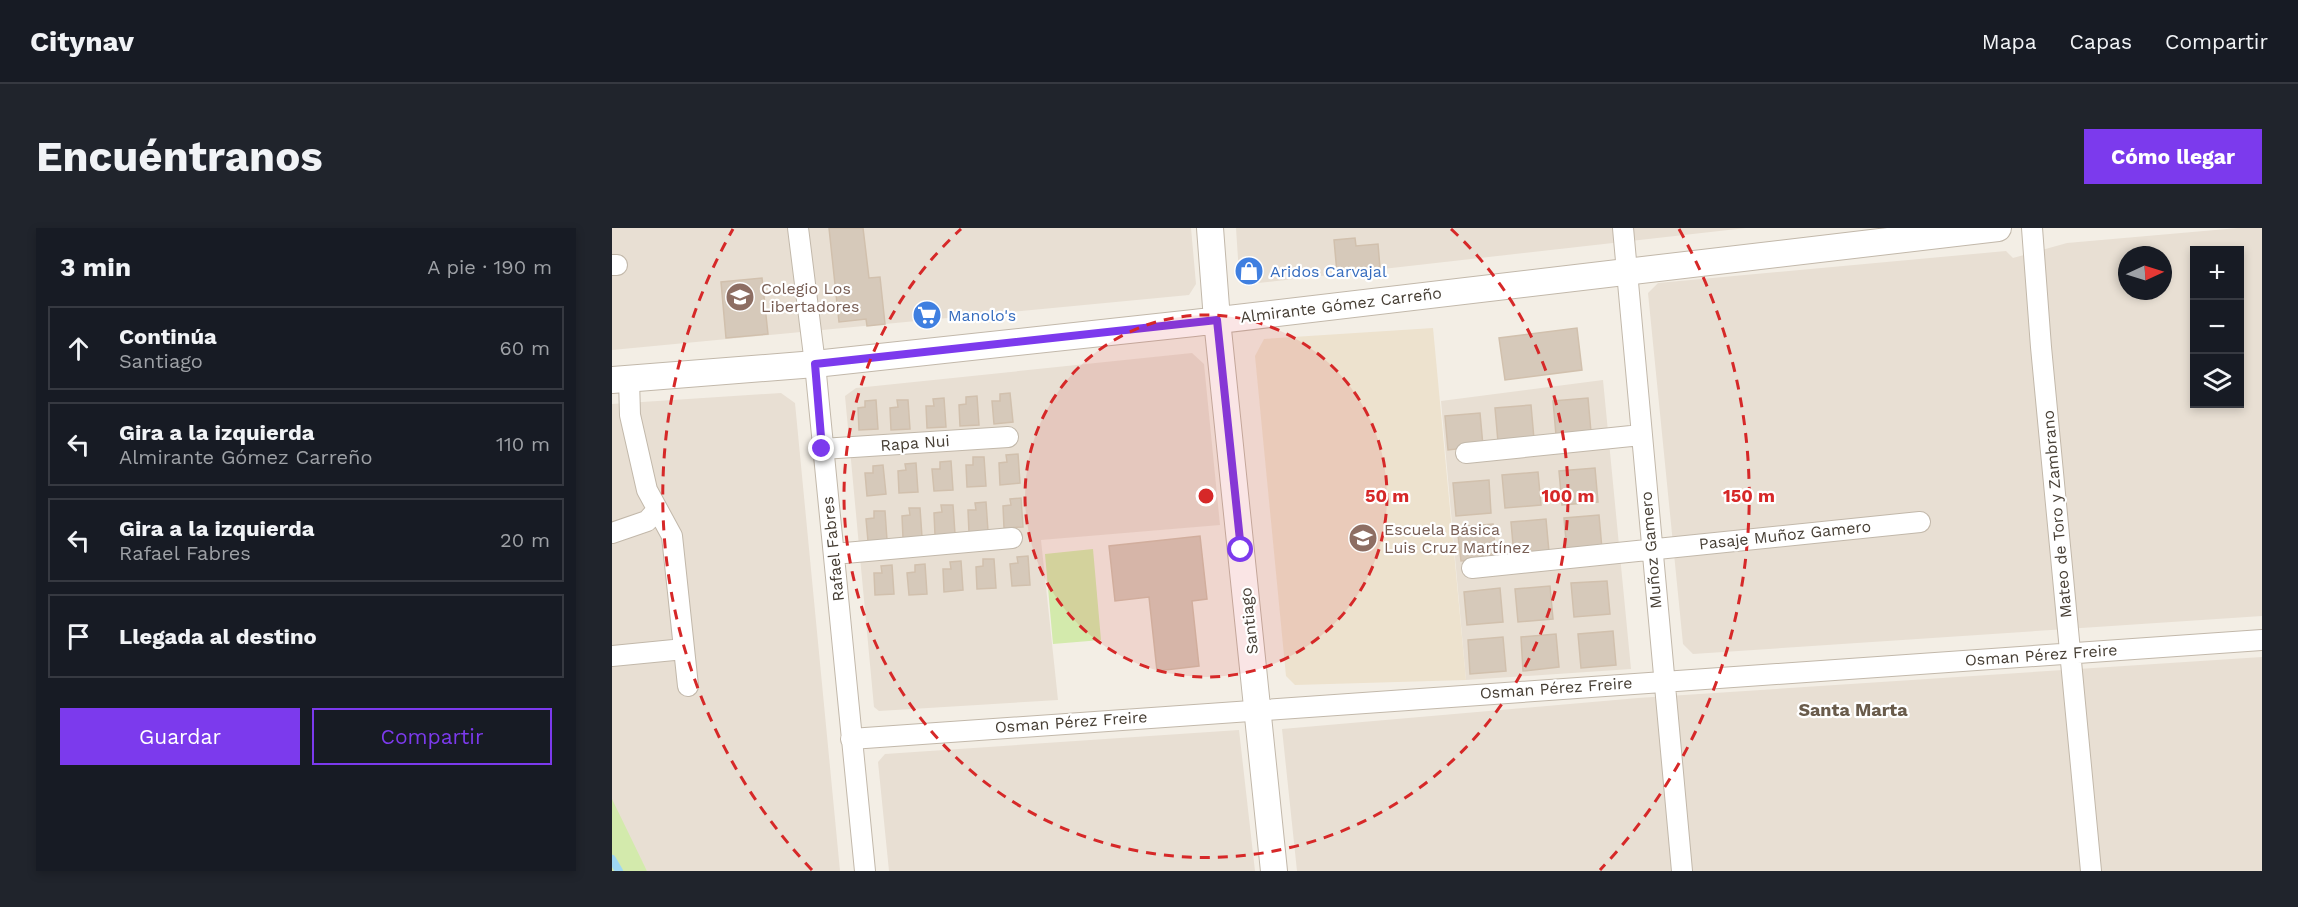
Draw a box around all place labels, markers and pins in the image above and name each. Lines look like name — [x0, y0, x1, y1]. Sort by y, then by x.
shop icon: Aridos Carvajal — [1233, 255, 1265, 287]
place label: Aridos Carvajal — [1270, 262, 1387, 281]
place label: Colegio Los Libertadores — [761, 279, 859, 316]
school or university icon: Colegio Los Libertadores — [724, 281, 756, 313]
supermarket icon: Manolo's — [911, 299, 943, 331]
place label: Manolo's — [948, 306, 1016, 325]
centre of rings — [1196, 486, 1216, 506]
place label: Escuela Básica Luis Cruz Martínez — [1384, 520, 1530, 557]
school or university icon: Escuela Básica Luis Cruz Martínez — [1347, 522, 1379, 554]

